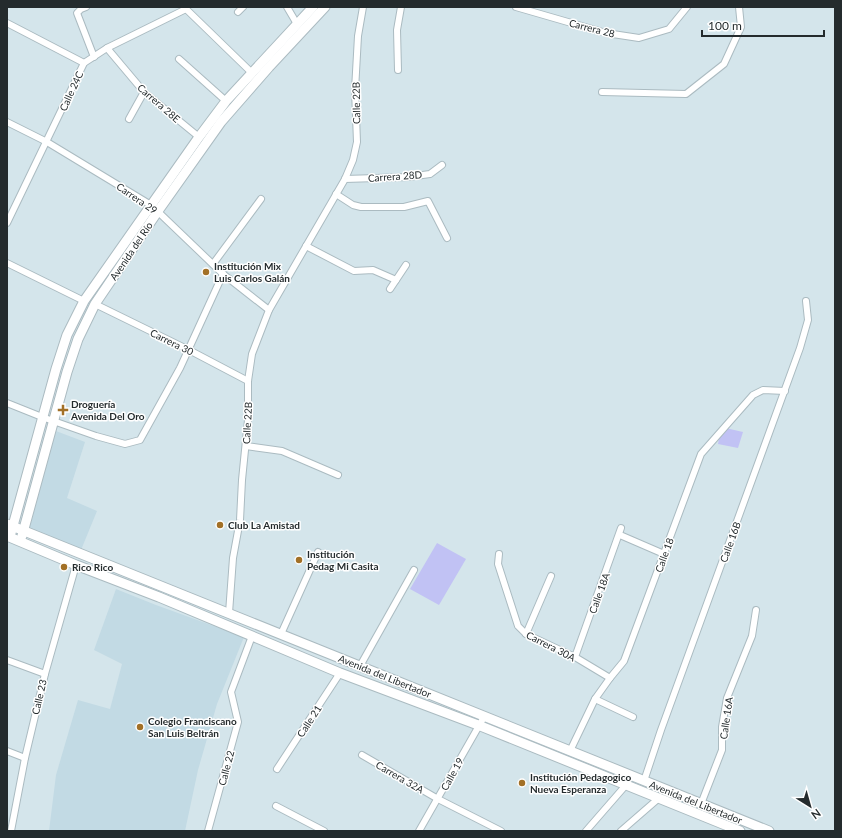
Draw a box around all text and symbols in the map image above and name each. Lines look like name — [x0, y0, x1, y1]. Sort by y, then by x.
scale bar — [702, 12, 824, 38]
street label: Carrera 28 — [568, 17, 616, 40]
text: 100 m — [708, 18, 742, 33]
street label: Calle 24C — [57, 69, 86, 113]
street label: Carrera 28E — [135, 81, 183, 125]
street label: Calle 22B — [350, 82, 362, 124]
street label: Carrera 28D — [367, 168, 423, 184]
street label: Carrera 29 — [114, 180, 160, 216]
street label: Avenida del Río — [107, 219, 155, 282]
place label: Institución Mix Luis Carlos Galán — [214, 260, 290, 284]
marker: Institución Mix Luis Carlos Galán — [201, 267, 211, 277]
street label: Carrera 30 — [148, 326, 196, 358]
place label: Droguería Avenida Del Oro — [70, 398, 145, 422]
street label: Calle 22B — [240, 402, 254, 444]
marker: Droguería Avenida Del Oro — [58, 405, 68, 415]
place label: Club La Amistad — [228, 519, 300, 531]
marker: Club La Amistad — [215, 520, 225, 530]
street label: Calle 16B — [717, 520, 743, 564]
street label: Calle 18 — [652, 536, 676, 574]
place label: Institución Pedag Mi Casita — [307, 548, 379, 572]
marker: Institución Pedag Mi Casita — [294, 555, 304, 565]
place label: Rico Rico — [72, 561, 113, 573]
marker: Rico Rico — [59, 562, 69, 572]
street label: Calle 18A — [586, 571, 612, 615]
street label: Carrera 30A — [524, 629, 578, 664]
street label: Avenida del Libertador — [337, 652, 434, 700]
street label: Calle 23 — [29, 678, 49, 716]
street label: Calle 16A — [717, 696, 735, 740]
street label: Calle 21 — [294, 703, 324, 739]
place label: Colegio Franciscano San Luis Beltrán — [148, 715, 237, 739]
marker: Colegio Franciscano San Luis Beltrán — [135, 722, 145, 732]
street label: Calle 22 — [216, 749, 236, 787]
street label: Calle 19 — [438, 755, 466, 793]
street label: Carrera 32A — [374, 758, 426, 796]
place label: Institución Pedagogico Nueva Esperanza — [530, 771, 631, 795]
marker: Institución Pedagogico Nueva Esperanza — [517, 778, 527, 788]
street label: Avenida del Libertador — [648, 778, 745, 826]
north arrow — [790, 786, 830, 826]
text: N — [809, 807, 824, 822]

